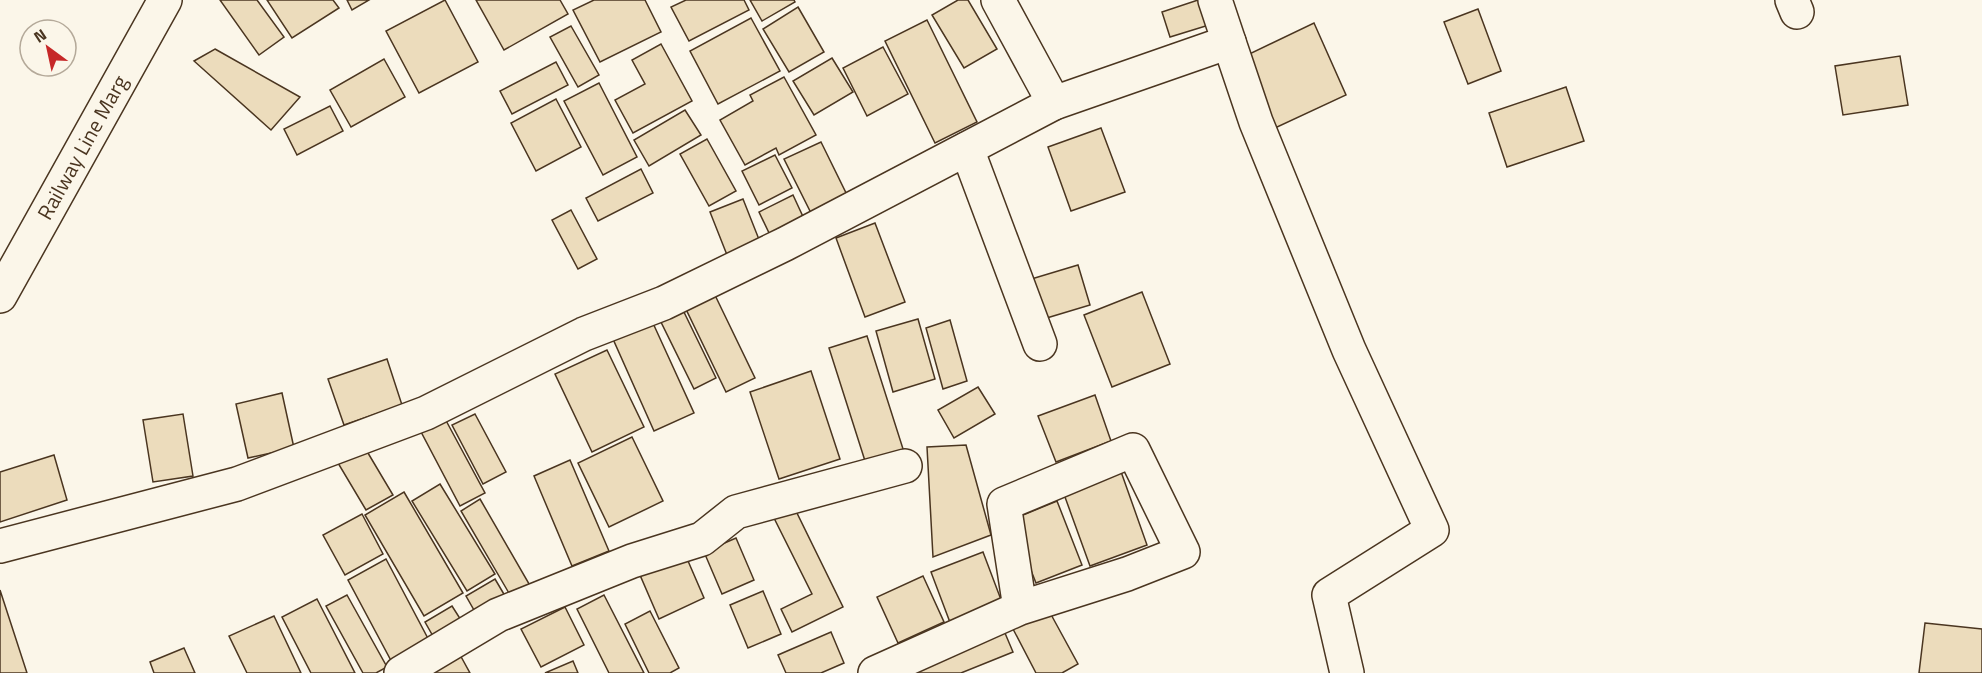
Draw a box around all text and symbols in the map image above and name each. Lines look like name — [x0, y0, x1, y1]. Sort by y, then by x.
north arrow — [18, 18, 78, 78]
text: N — [29, 22, 51, 49]
street label: Railway Line Marg — [29, 69, 135, 225]

